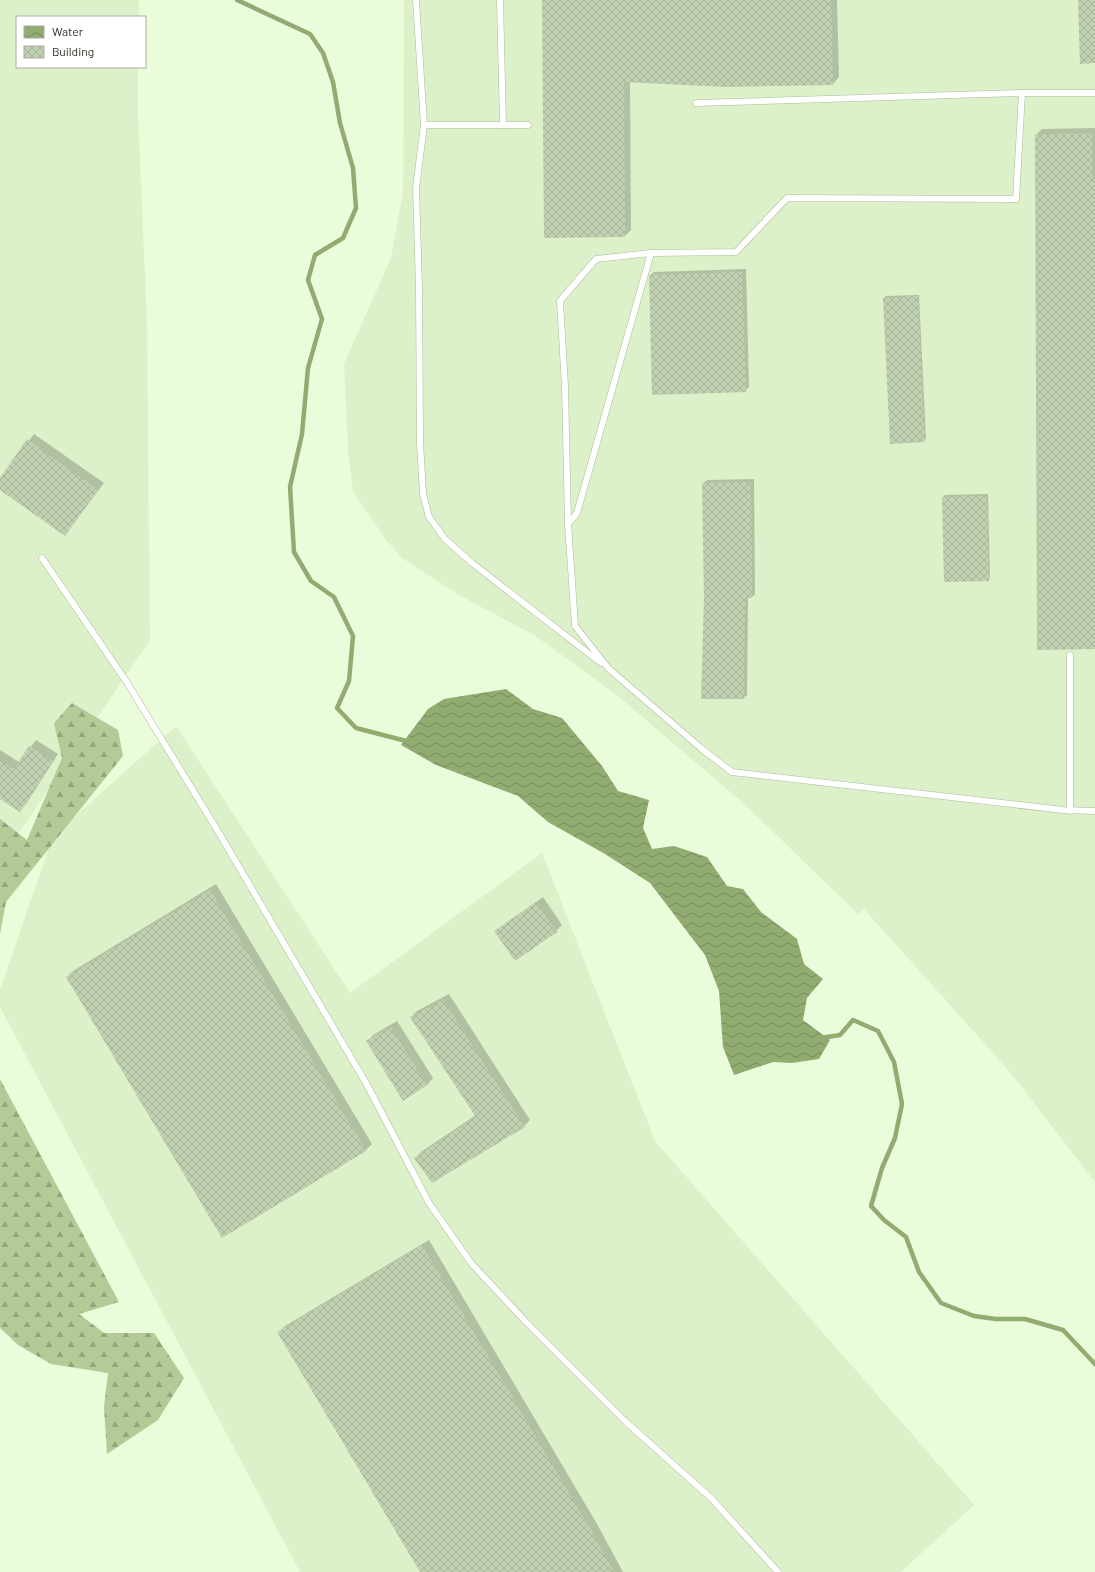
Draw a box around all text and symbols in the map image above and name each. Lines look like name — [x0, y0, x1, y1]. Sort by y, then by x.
legend — [16, 16, 146, 68]
text: Water — [52, 24, 84, 38]
text: Building — [52, 44, 94, 58]

